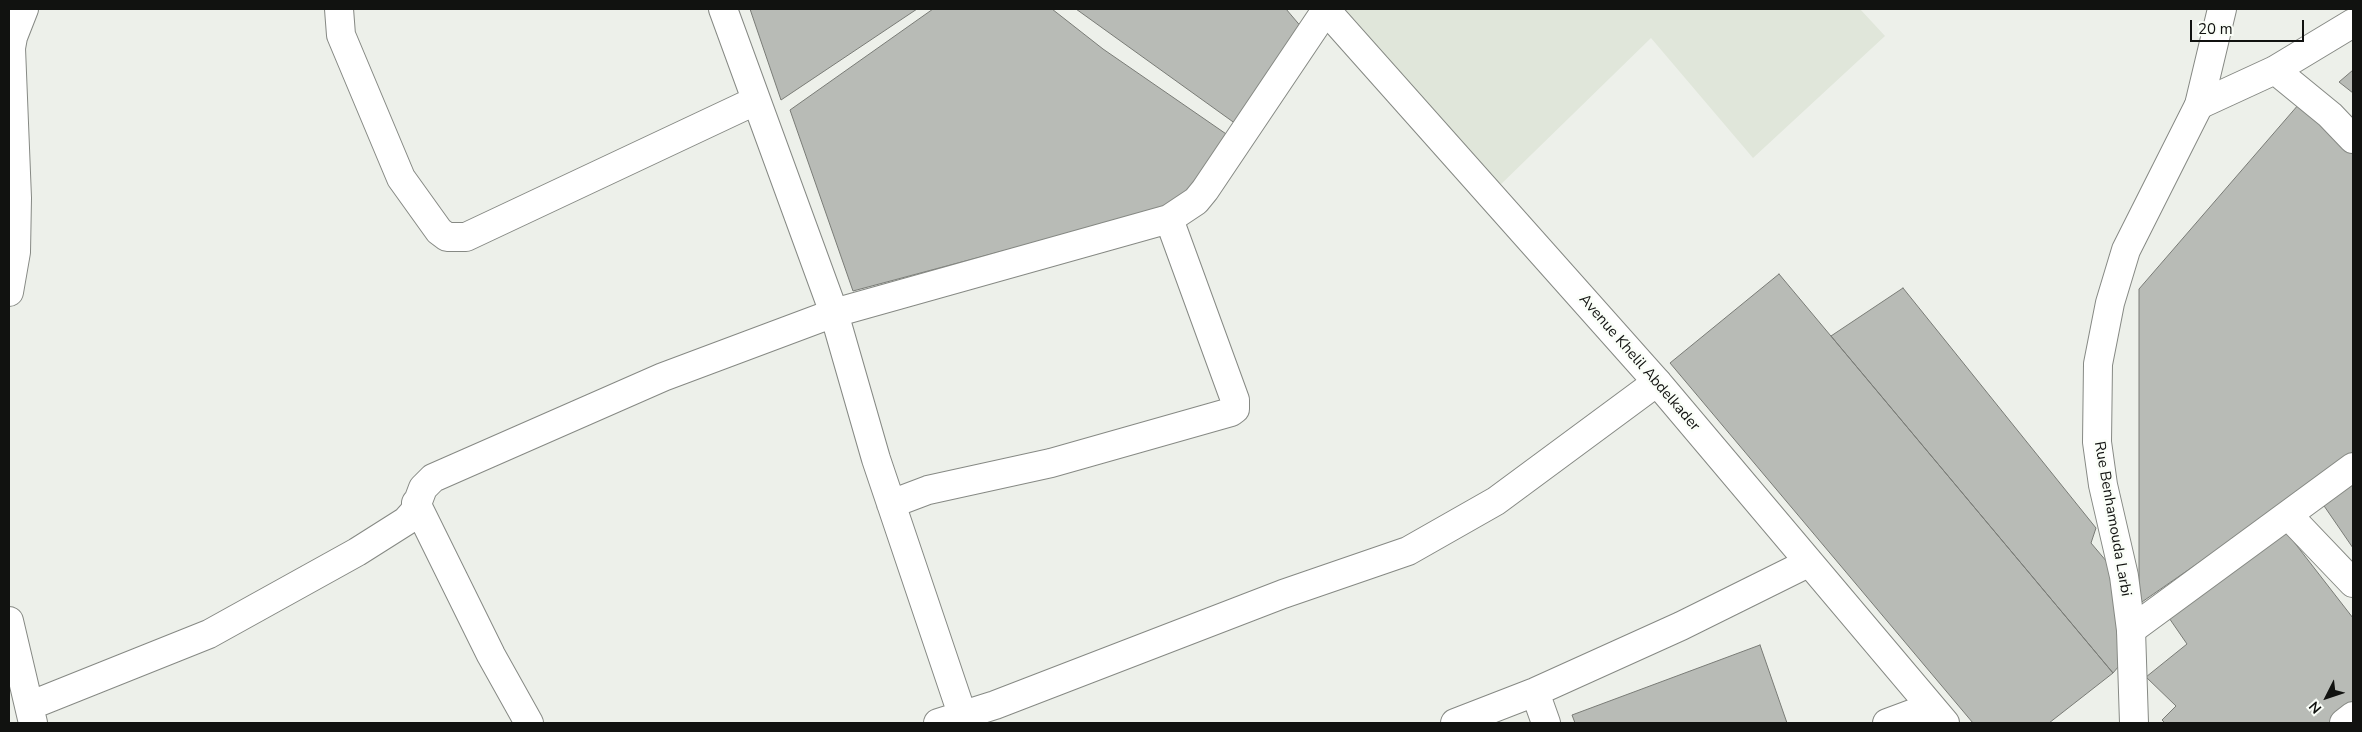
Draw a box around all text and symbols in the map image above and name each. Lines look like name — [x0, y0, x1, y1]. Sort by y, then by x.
scale bar — [2192, 10, 2306, 42]
text: 20 m — [2198, 19, 2233, 39]
street label: Avenue Khelil Abdelkader — [1575, 291, 1703, 435]
street label: Rue Benhamouda Larbi — [2089, 440, 2135, 598]
north arrow — [2302, 672, 2352, 722]
text: N — [2305, 697, 2326, 717]

